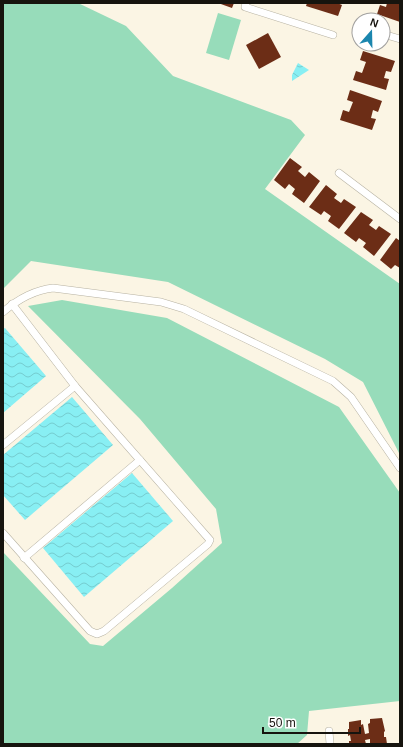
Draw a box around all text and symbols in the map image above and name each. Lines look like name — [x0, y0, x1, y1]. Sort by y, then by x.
north arrow — [351, 12, 391, 52]
text: N — [369, 16, 380, 30]
scale bar — [263, 709, 360, 735]
text: 50 m — [269, 716, 296, 730]

